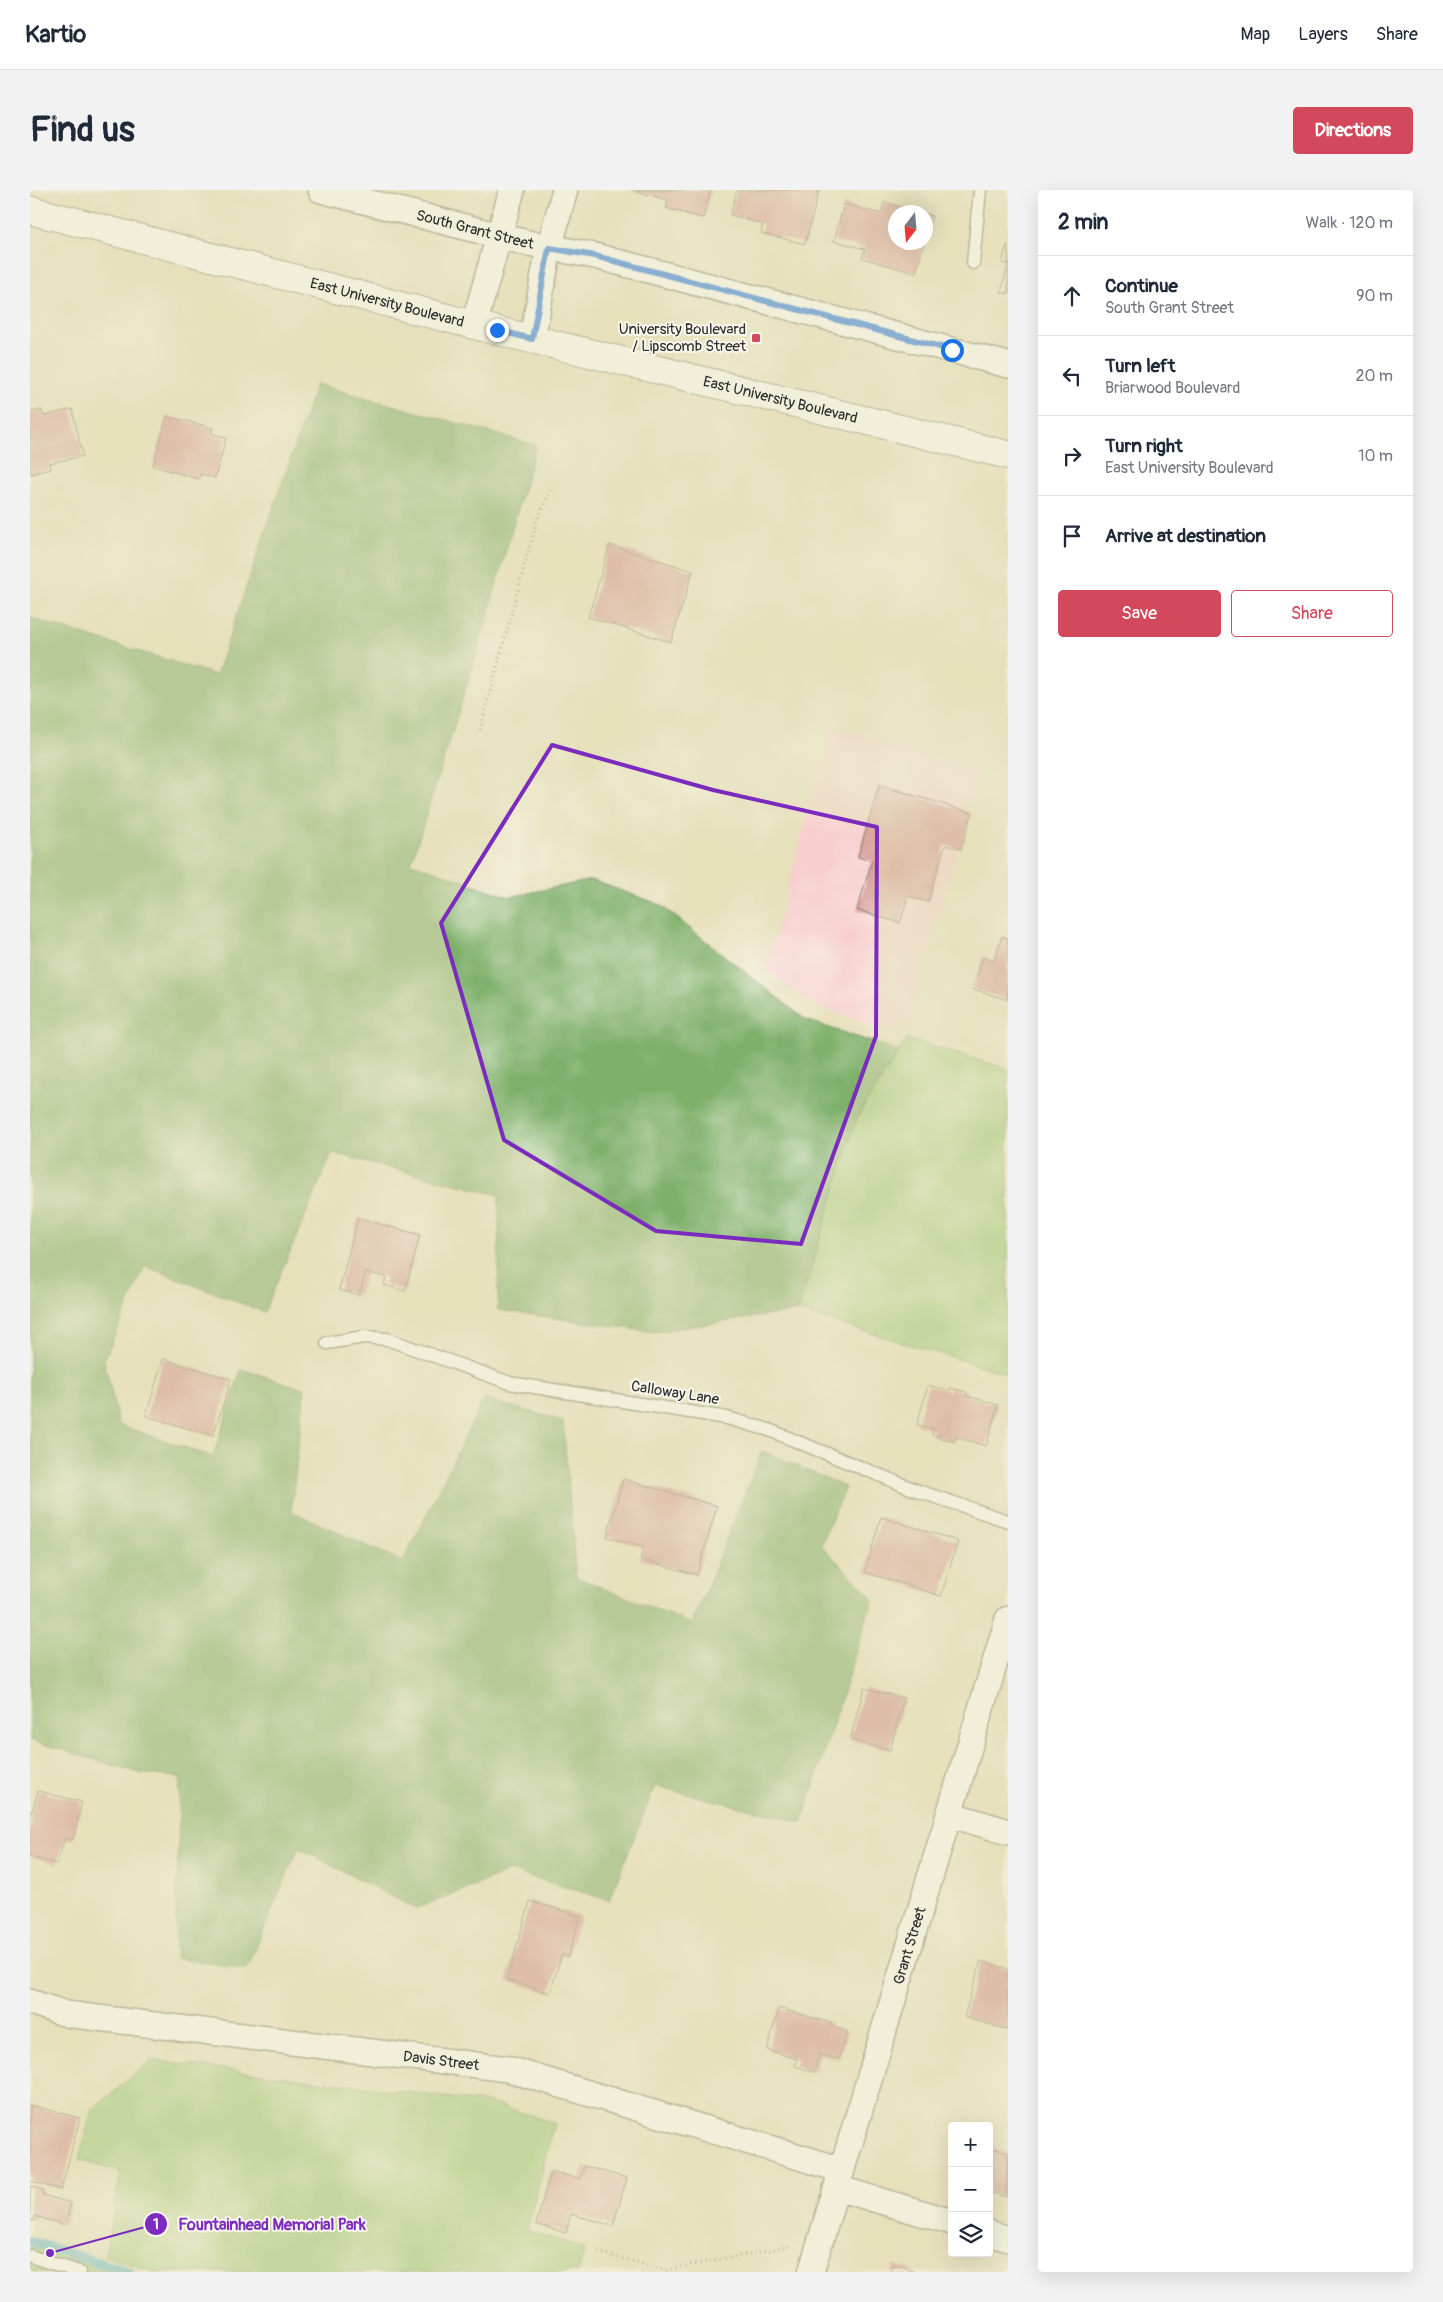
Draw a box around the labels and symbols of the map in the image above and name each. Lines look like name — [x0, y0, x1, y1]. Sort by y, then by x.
street label: South Grant Street — [414, 205, 536, 254]
north arrow — [888, 205, 933, 250]
street label: East University Boulevard — [308, 273, 466, 332]
route end — [486, 319, 509, 342]
place label: University Boulevard / Lipscomb Street — [619, 320, 747, 356]
marker: University Boulevard / Lipscomb Street — [750, 332, 762, 344]
route start — [941, 339, 964, 362]
street label: East University Boulevard — [701, 372, 860, 428]
street label: Calloway Lane — [630, 1377, 721, 1409]
street label: Grant Street — [889, 1903, 930, 1987]
street label: Davis Street — [402, 2047, 481, 2075]
callout: Fountainhead Memorial Park — [143, 2209, 376, 2240]
text: 1 — [153, 2215, 159, 2234]
text: Fountainhead Memorial Park — [178, 2215, 366, 2235]

